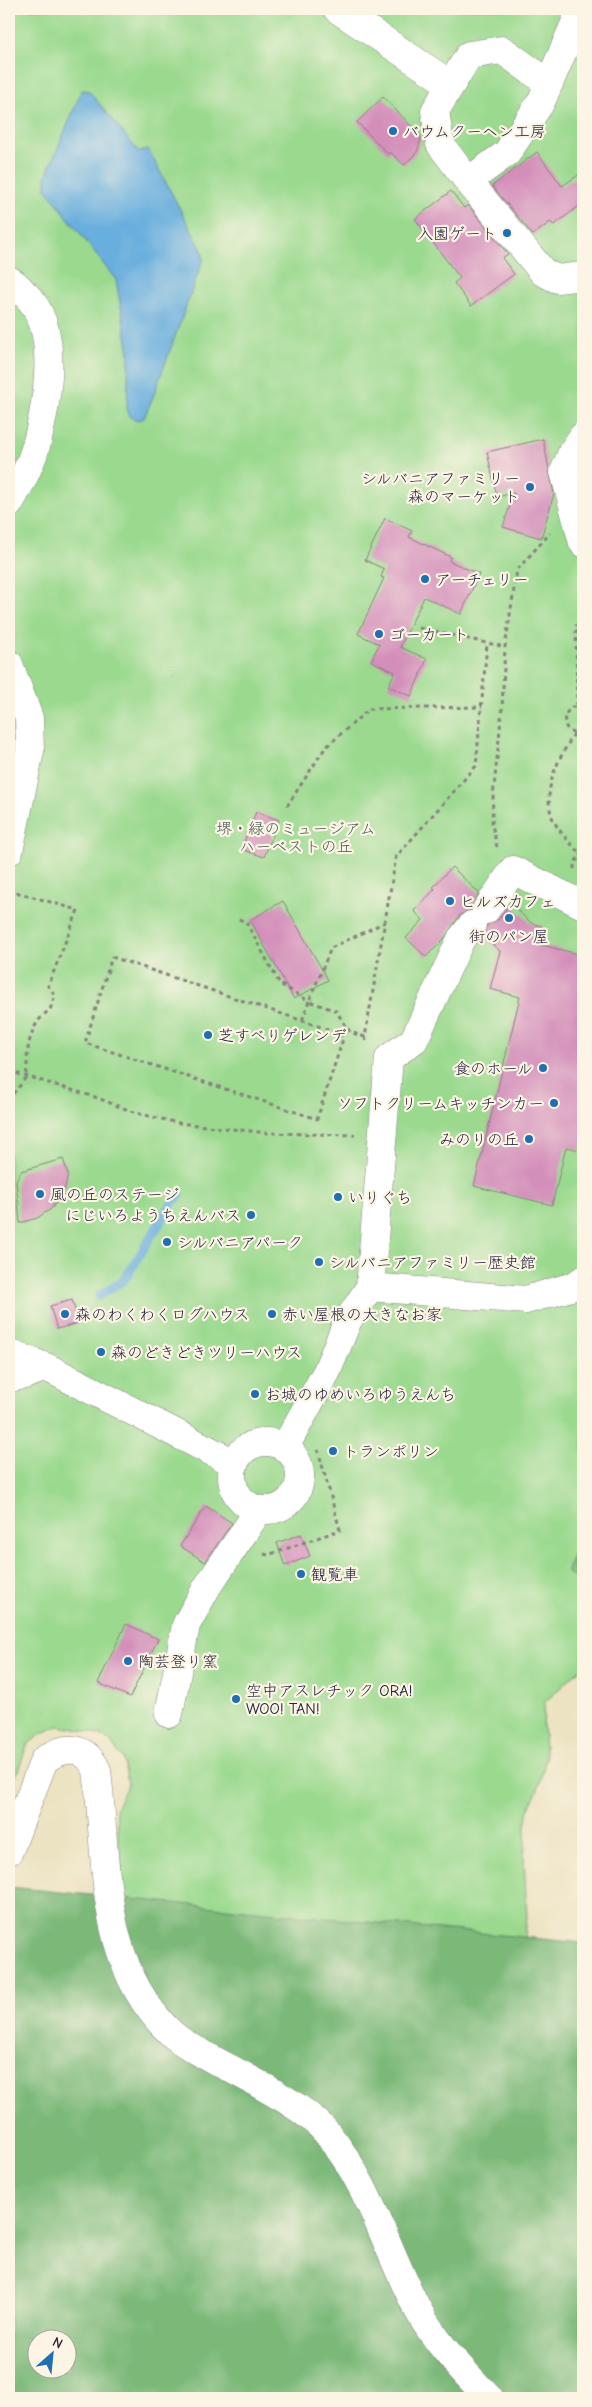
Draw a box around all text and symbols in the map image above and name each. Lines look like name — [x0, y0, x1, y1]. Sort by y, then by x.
place label: バウムクーヘン工房 — [403, 123, 546, 141]
marker: バウムクーヘン工房 — [387, 125, 399, 137]
place label: 入園ゲート — [417, 225, 497, 243]
marker: 入園ゲート — [501, 227, 513, 239]
place label: シルバニアファミリー 森のマーケット — [361, 470, 520, 506]
marker: シルバニアファミリー 森のマーケット — [524, 481, 536, 493]
place label: アーチェリー — [435, 571, 529, 589]
marker: アーチェリー — [419, 573, 431, 585]
place label: ゴーカート — [389, 626, 469, 644]
marker: ゴーカート — [373, 628, 385, 640]
park label: 堺・緑のミュージアム ハーベストの丘 — [216, 820, 376, 856]
place label: ヒルズカフェ — [460, 893, 556, 911]
marker: ヒルズカフェ — [444, 895, 456, 907]
marker: 街のパン屋 — [503, 912, 515, 924]
place label: 街のパン屋 — [469, 928, 549, 946]
place label: 芝すべりゲレンデ — [218, 1027, 347, 1045]
marker: 芝すべりゲレンデ — [202, 1029, 214, 1041]
place label: 食のホール — [454, 1060, 533, 1078]
marker: 食のホール — [537, 1062, 549, 1074]
place label: ソフトクリームキッチンカー — [337, 1095, 544, 1113]
marker: ソフトクリームキッチンカー — [548, 1097, 560, 1109]
place label: みのりの丘 — [439, 1131, 519, 1149]
marker: みのりの丘 — [523, 1133, 535, 1145]
place label: 風の丘のステージ — [50, 1186, 179, 1204]
marker: 風の丘のステージ — [34, 1188, 46, 1200]
place label: いりぐち — [348, 1189, 412, 1207]
marker: いりぐち — [332, 1191, 344, 1203]
place label: にじいろようちえんバス — [65, 1207, 241, 1225]
marker: にじいろようちえんバス — [245, 1209, 257, 1221]
place label: シルバニアパーク — [177, 1234, 303, 1252]
marker: シルバニアパーク — [161, 1236, 173, 1248]
place label: シルバニアファミリー歴史館 — [329, 1254, 536, 1272]
marker: シルバニアファミリー歴史館 — [313, 1256, 325, 1268]
place label: 森のわくわくログハウス — [75, 1306, 249, 1324]
place label: 赤い屋根の大きなお家 — [282, 1306, 442, 1324]
marker: 森のわくわくログハウス — [59, 1308, 71, 1320]
marker: 赤い屋根の大きなお家 — [266, 1308, 278, 1320]
place label: 森のどきどきツリーハウス — [111, 1344, 302, 1362]
marker: 森のどきどきツリーハウス — [95, 1346, 107, 1358]
place label: お城のゆめいろゆうえんち — [265, 1386, 456, 1404]
marker: お城のゆめいろゆうえんち — [249, 1388, 261, 1400]
place label: トランポリン — [343, 1443, 439, 1461]
marker: トランポリン — [327, 1445, 339, 1457]
place label: 観覧車 — [311, 1566, 359, 1584]
marker: 観覧車 — [295, 1568, 307, 1580]
place label: 陶芸登り窯 — [138, 1653, 218, 1671]
marker: 陶芸登り窯 — [122, 1655, 134, 1667]
place label: 空中アスレチック ORA! WOO! TAN! — [246, 1682, 412, 1718]
marker: 空中アスレチック ORA! WOO! TAN! — [230, 1693, 242, 1705]
north arrow — [28, 2330, 78, 2380]
text: N — [50, 2333, 66, 2353]

